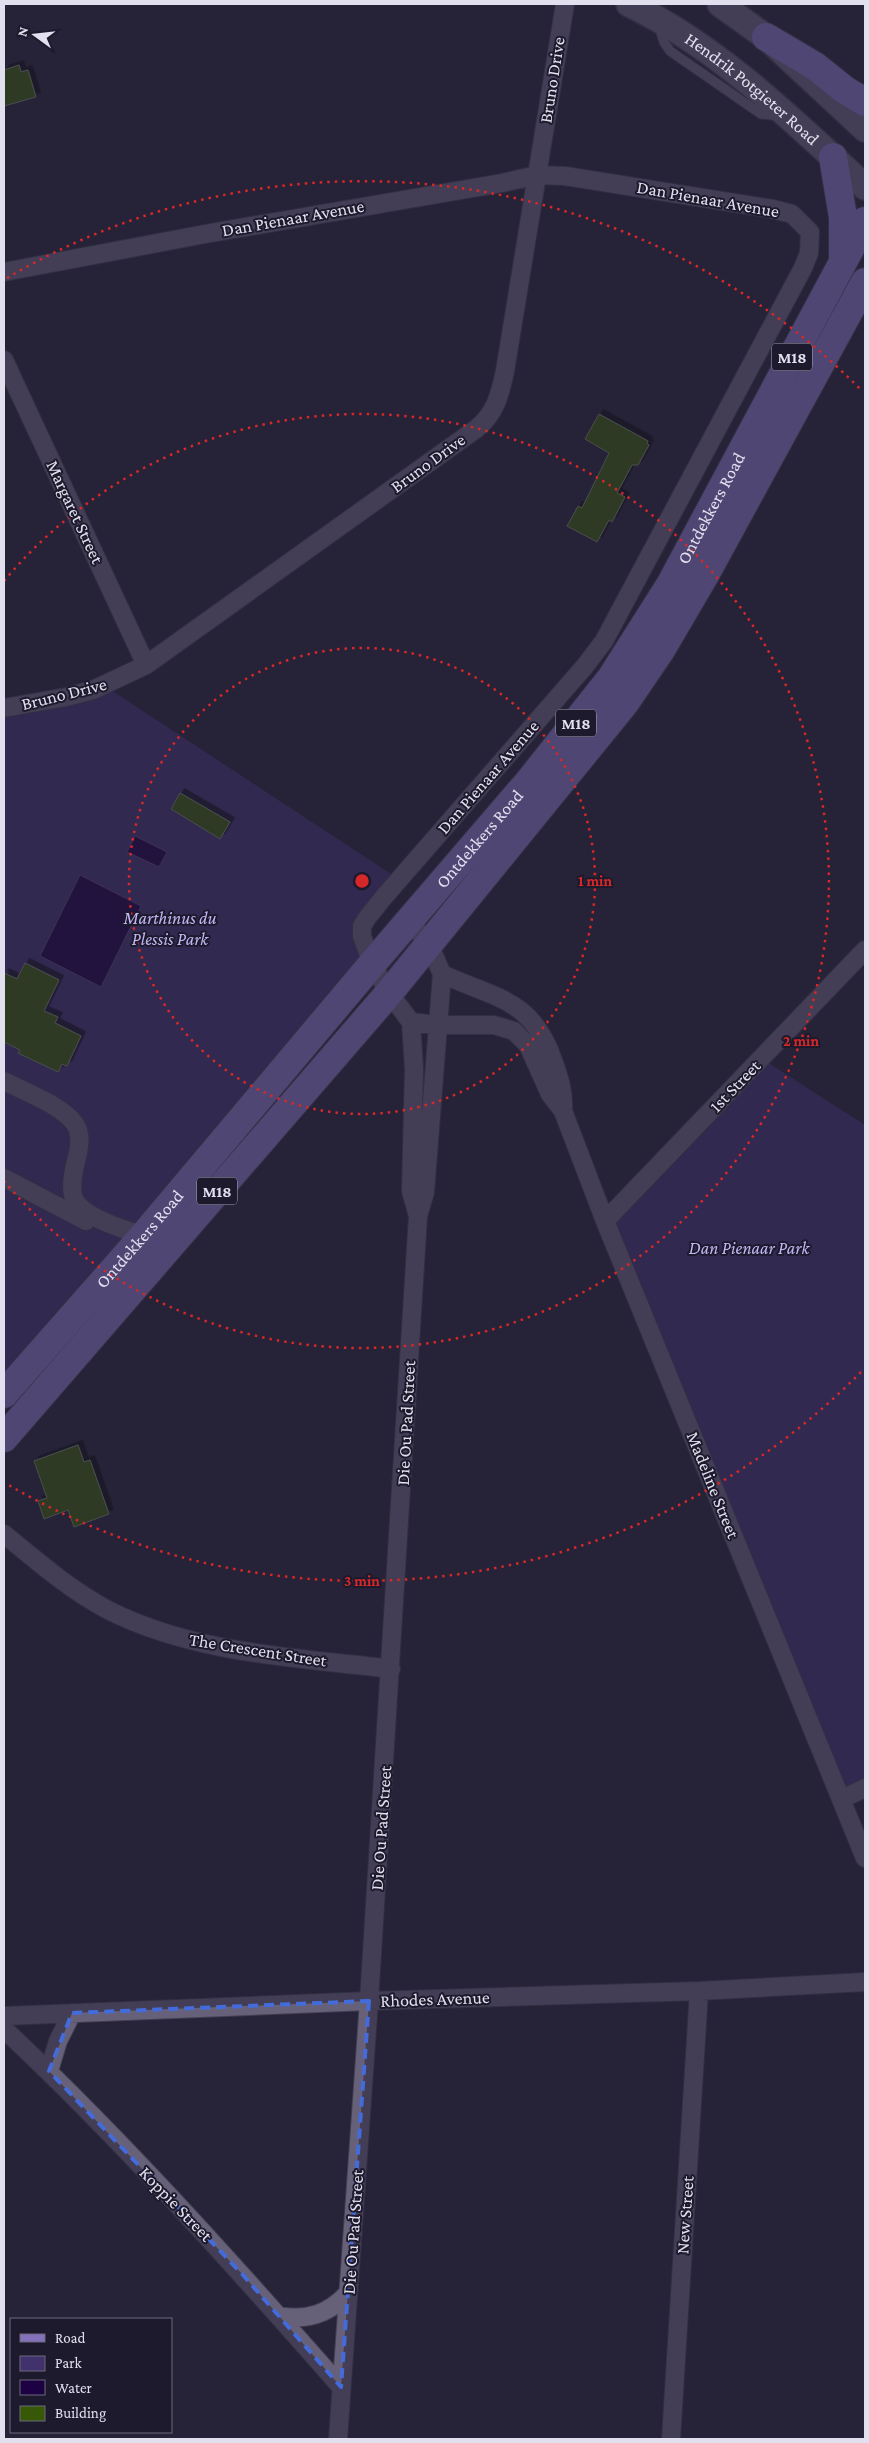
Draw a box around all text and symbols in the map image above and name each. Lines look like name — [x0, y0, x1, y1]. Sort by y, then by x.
north arrow — [10, 10, 60, 60]
text: N — [13, 25, 32, 38]
street label: Hendrik Potgieter Road — [681, 29, 824, 150]
street label: Bruno Drive — [535, 35, 569, 124]
street label: Dan Pienaar Avenue — [635, 177, 781, 221]
street label: Dan Pienaar Avenue — [220, 196, 366, 240]
road number: M18 — [772, 344, 812, 371]
street label: Bruno Drive — [387, 429, 469, 497]
street label: Ontdekkers Road — [673, 449, 749, 567]
street label: Margaret Street — [42, 457, 108, 568]
street label: Bruno Drive — [19, 674, 109, 714]
road number: M18 — [556, 710, 596, 736]
street label: Dan Pienaar Avenue — [433, 716, 543, 838]
street label: Ontdekkers Road — [432, 785, 528, 892]
centre of rings — [353, 872, 371, 890]
text: 1 min — [578, 873, 612, 889]
park label: Marthinus du Plessis Park — [122, 908, 217, 949]
text: 2 min — [783, 1033, 819, 1049]
street label: 1st Street — [705, 1055, 765, 1116]
road number: M18 — [197, 1178, 237, 1204]
street label: Ontdekkers Road — [92, 1185, 188, 1292]
park label: Dan Pienaar Park — [689, 1238, 810, 1258]
street label: Die Ou Pad Street — [393, 1359, 419, 1486]
street label: Madeline Street — [683, 1429, 744, 1542]
text: 3 min — [344, 1573, 380, 1589]
street label: The Crescent Street — [188, 1629, 329, 1671]
street label: Die Ou Pad Street — [367, 1764, 395, 1891]
street label: Rhodes Avenue — [380, 1987, 490, 2011]
street label: Koppie Street — [135, 2162, 217, 2246]
street label: Die Ou Pad Street — [339, 2168, 367, 2295]
street label: New Street — [672, 2174, 698, 2255]
legend — [10, 2318, 172, 2433]
text: Road — [55, 2330, 86, 2346]
text: Park — [55, 2355, 82, 2371]
text: Water — [55, 2380, 92, 2396]
text: Building — [55, 2405, 106, 2422]

